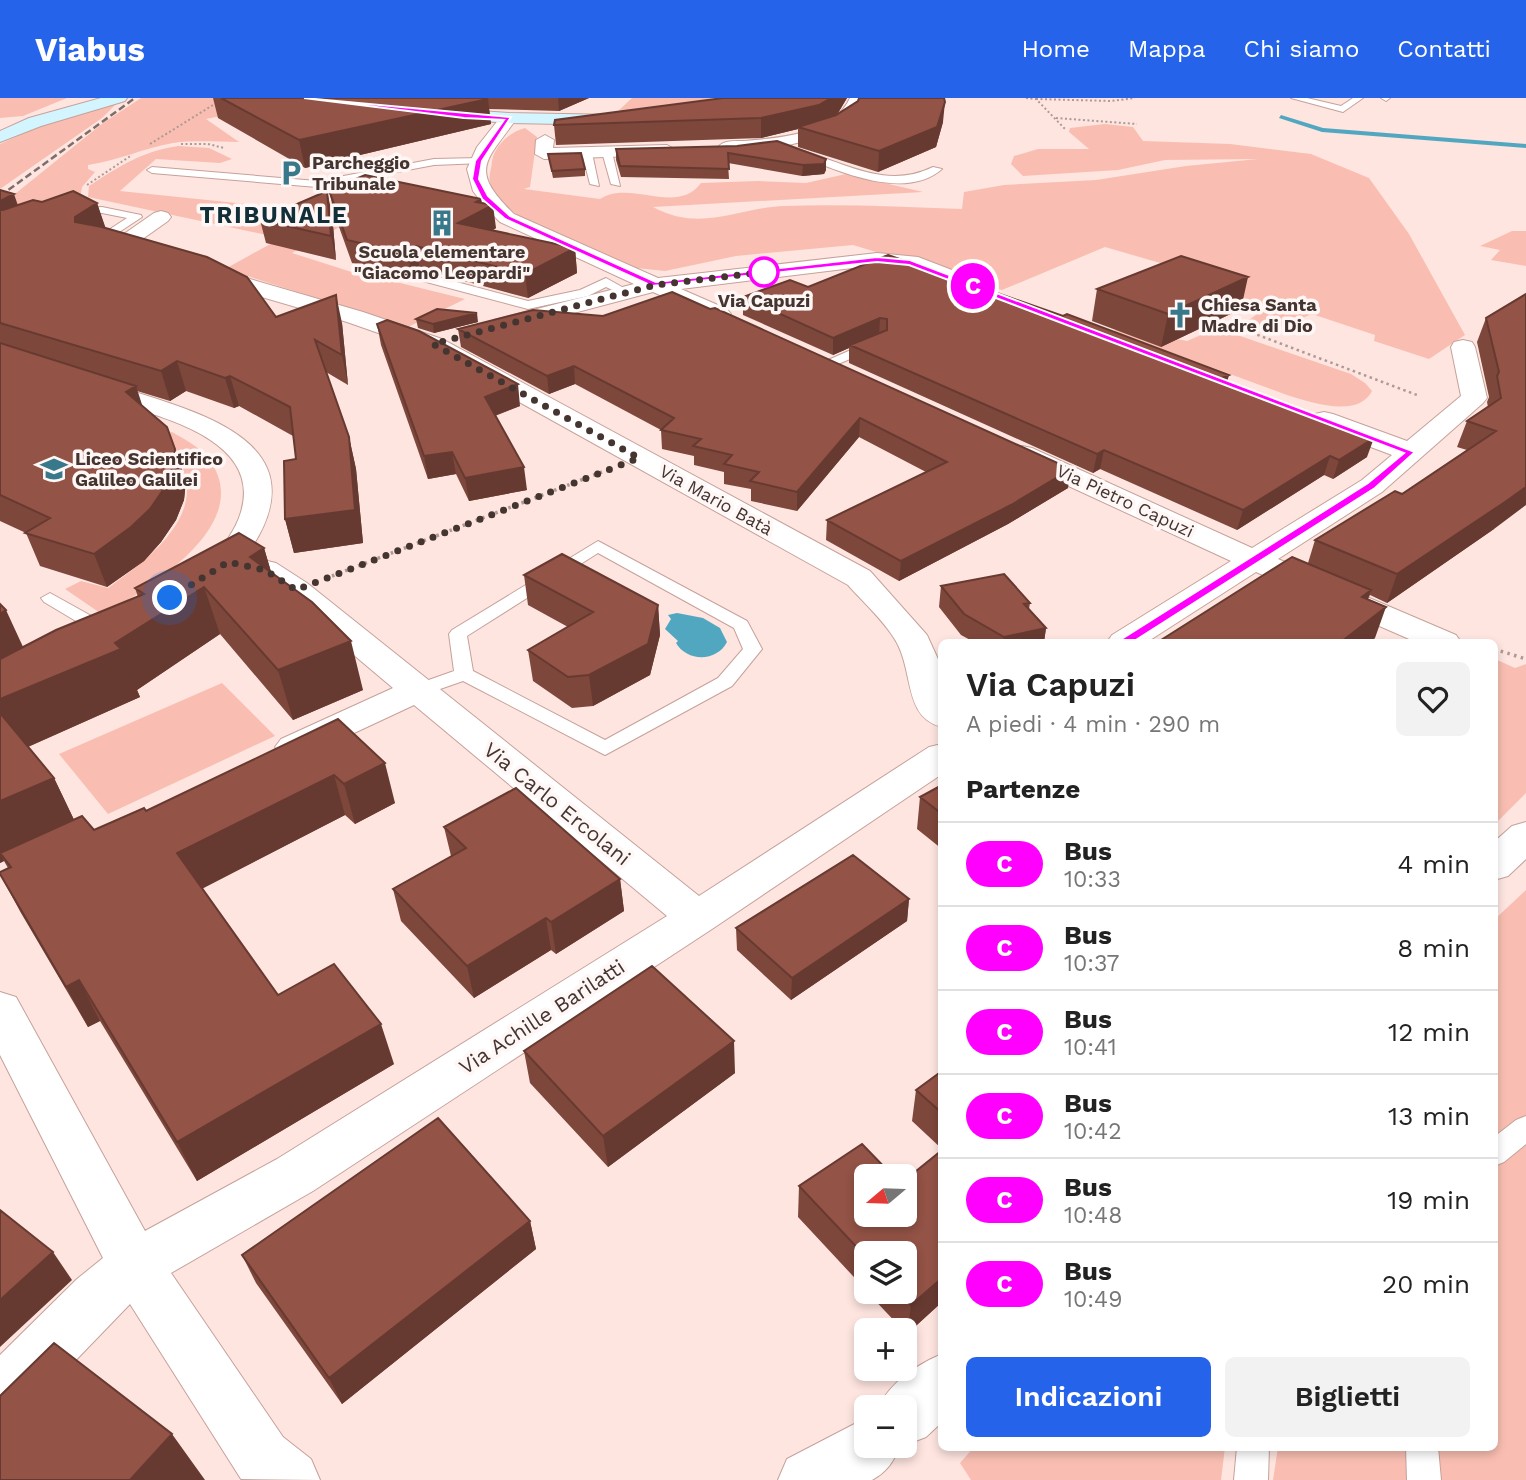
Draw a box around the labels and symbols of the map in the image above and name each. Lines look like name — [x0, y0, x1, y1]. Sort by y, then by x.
place label: Parcheggio Tribunale — [312, 152, 410, 194]
parking icon: Parcheggio Tribunale — [276, 158, 306, 188]
district label: TRIBUNALE — [199, 202, 349, 229]
building icon: Scuola elementare "Giacomo Leopardi" — [427, 208, 457, 238]
place label: Scuola elementare "Giacomo Leopardi" — [354, 241, 530, 283]
marker: Via Capuzi — [749, 257, 779, 287]
line badge: C — [950, 263, 996, 309]
place label: Via Capuzi — [718, 290, 810, 311]
place label: Chiesa Santa Madre di Dio — [1201, 294, 1317, 336]
church icon: Chiesa Santa Madre di Dio — [1165, 300, 1195, 330]
place label: Liceo Scientifico Galileo Galilei — [75, 448, 223, 490]
school or university icon: Liceo Scientifico Galileo Galilei — [39, 454, 69, 484]
street label: Via Mario Batà — [656, 460, 777, 539]
street label: Via Pietro Capuzi — [1053, 460, 1197, 542]
your location — [152, 580, 187, 615]
street label: Via Carlo Ercolani — [479, 737, 636, 871]
street label: Via Achille Barilatti — [454, 954, 629, 1080]
north arrow — [854, 1164, 917, 1227]

